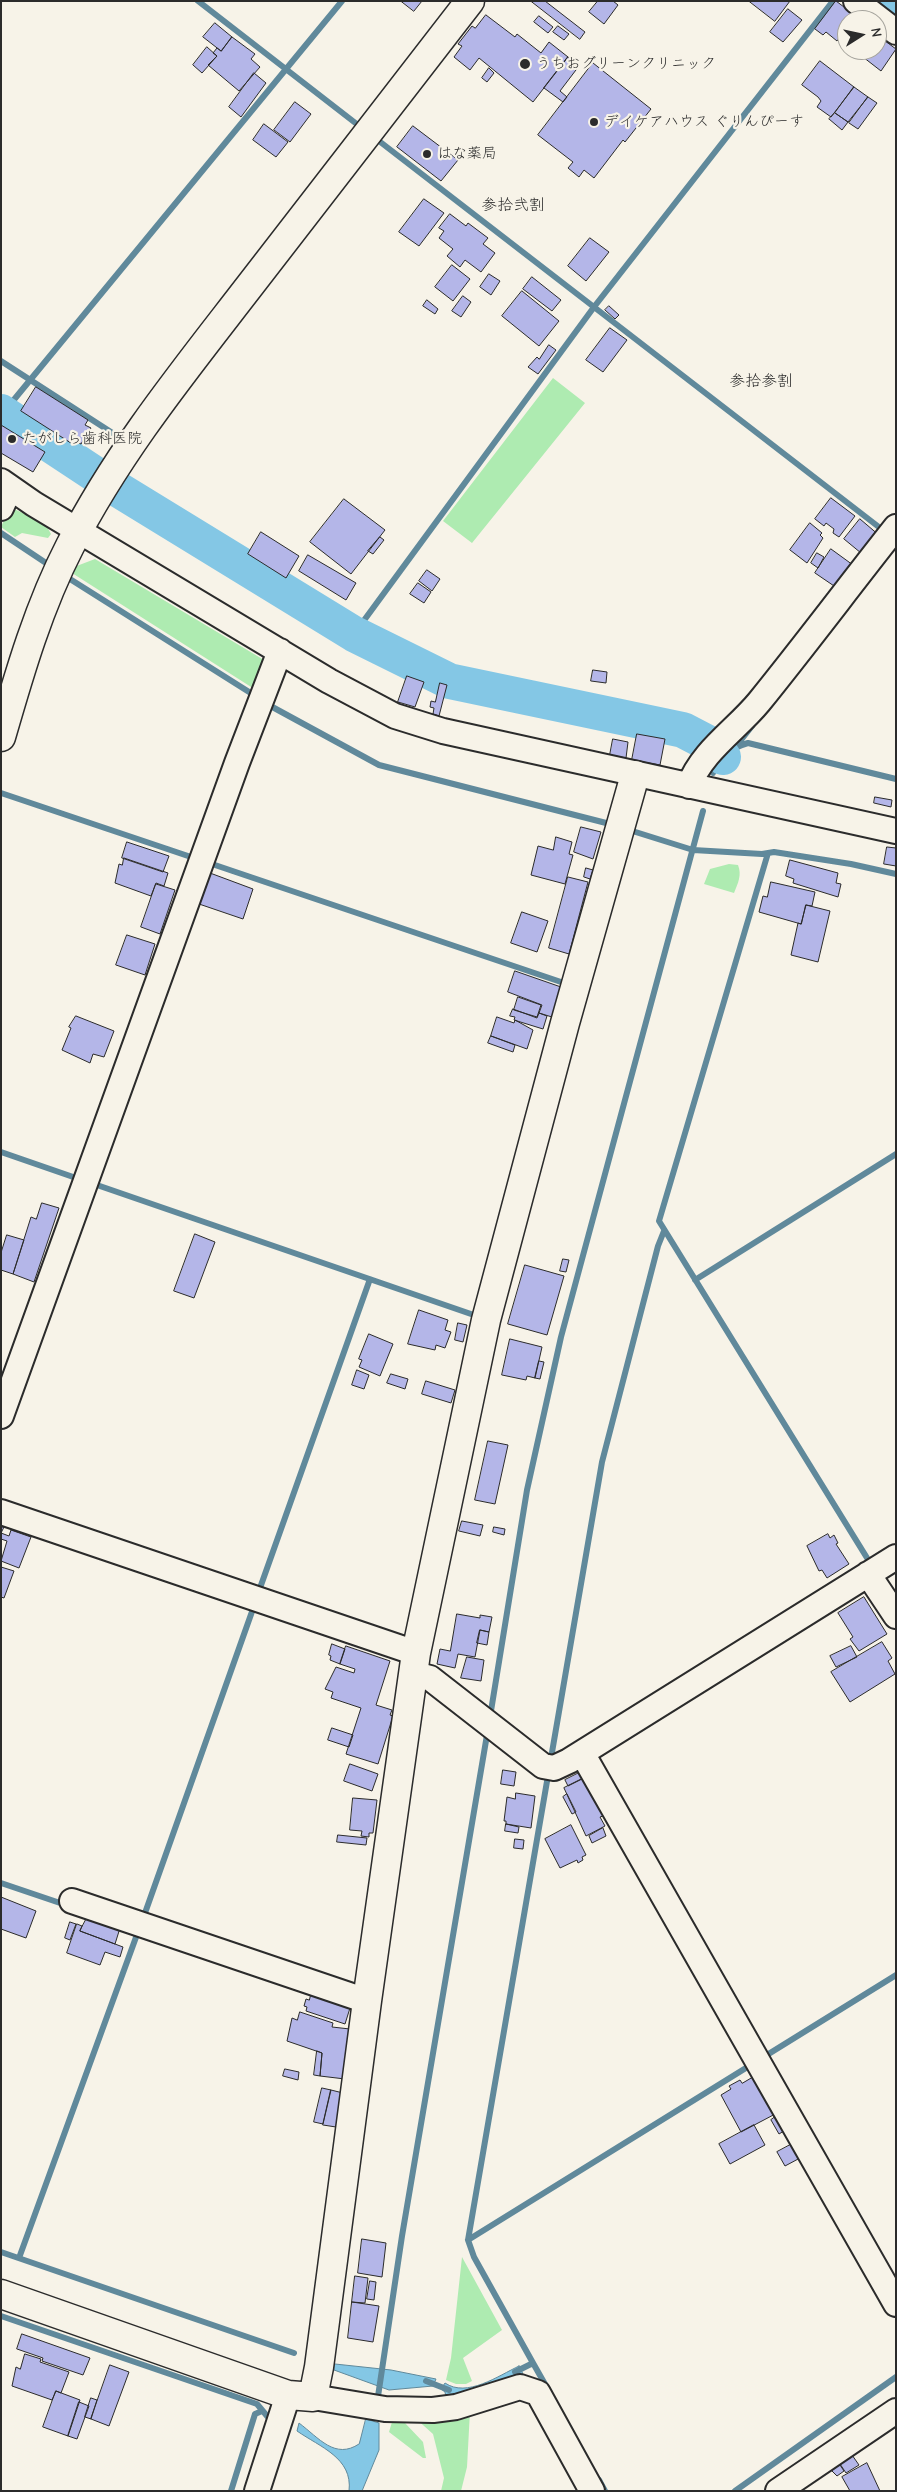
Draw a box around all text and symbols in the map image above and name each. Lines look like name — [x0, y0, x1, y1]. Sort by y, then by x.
north arrow — [837, 10, 887, 60]
text: N — [867, 26, 885, 38]
place label: うちおグリーンクリニック — [536, 55, 716, 73]
marker: うちおグリーンクリニック — [518, 57, 532, 71]
place label: デイケアハウス ぐりんぴーす — [604, 113, 804, 131]
marker: デイケアハウス ぐりんぴーす — [588, 116, 600, 128]
place label: はな薬局 — [437, 145, 497, 163]
marker: はな薬局 — [421, 148, 433, 160]
district label: 参拾弐割 — [481, 195, 545, 215]
district label: 参拾参割 — [729, 371, 793, 391]
place label: たがしら歯科医院 — [22, 430, 142, 448]
marker: たがしら歯科医院 — [6, 433, 18, 445]

